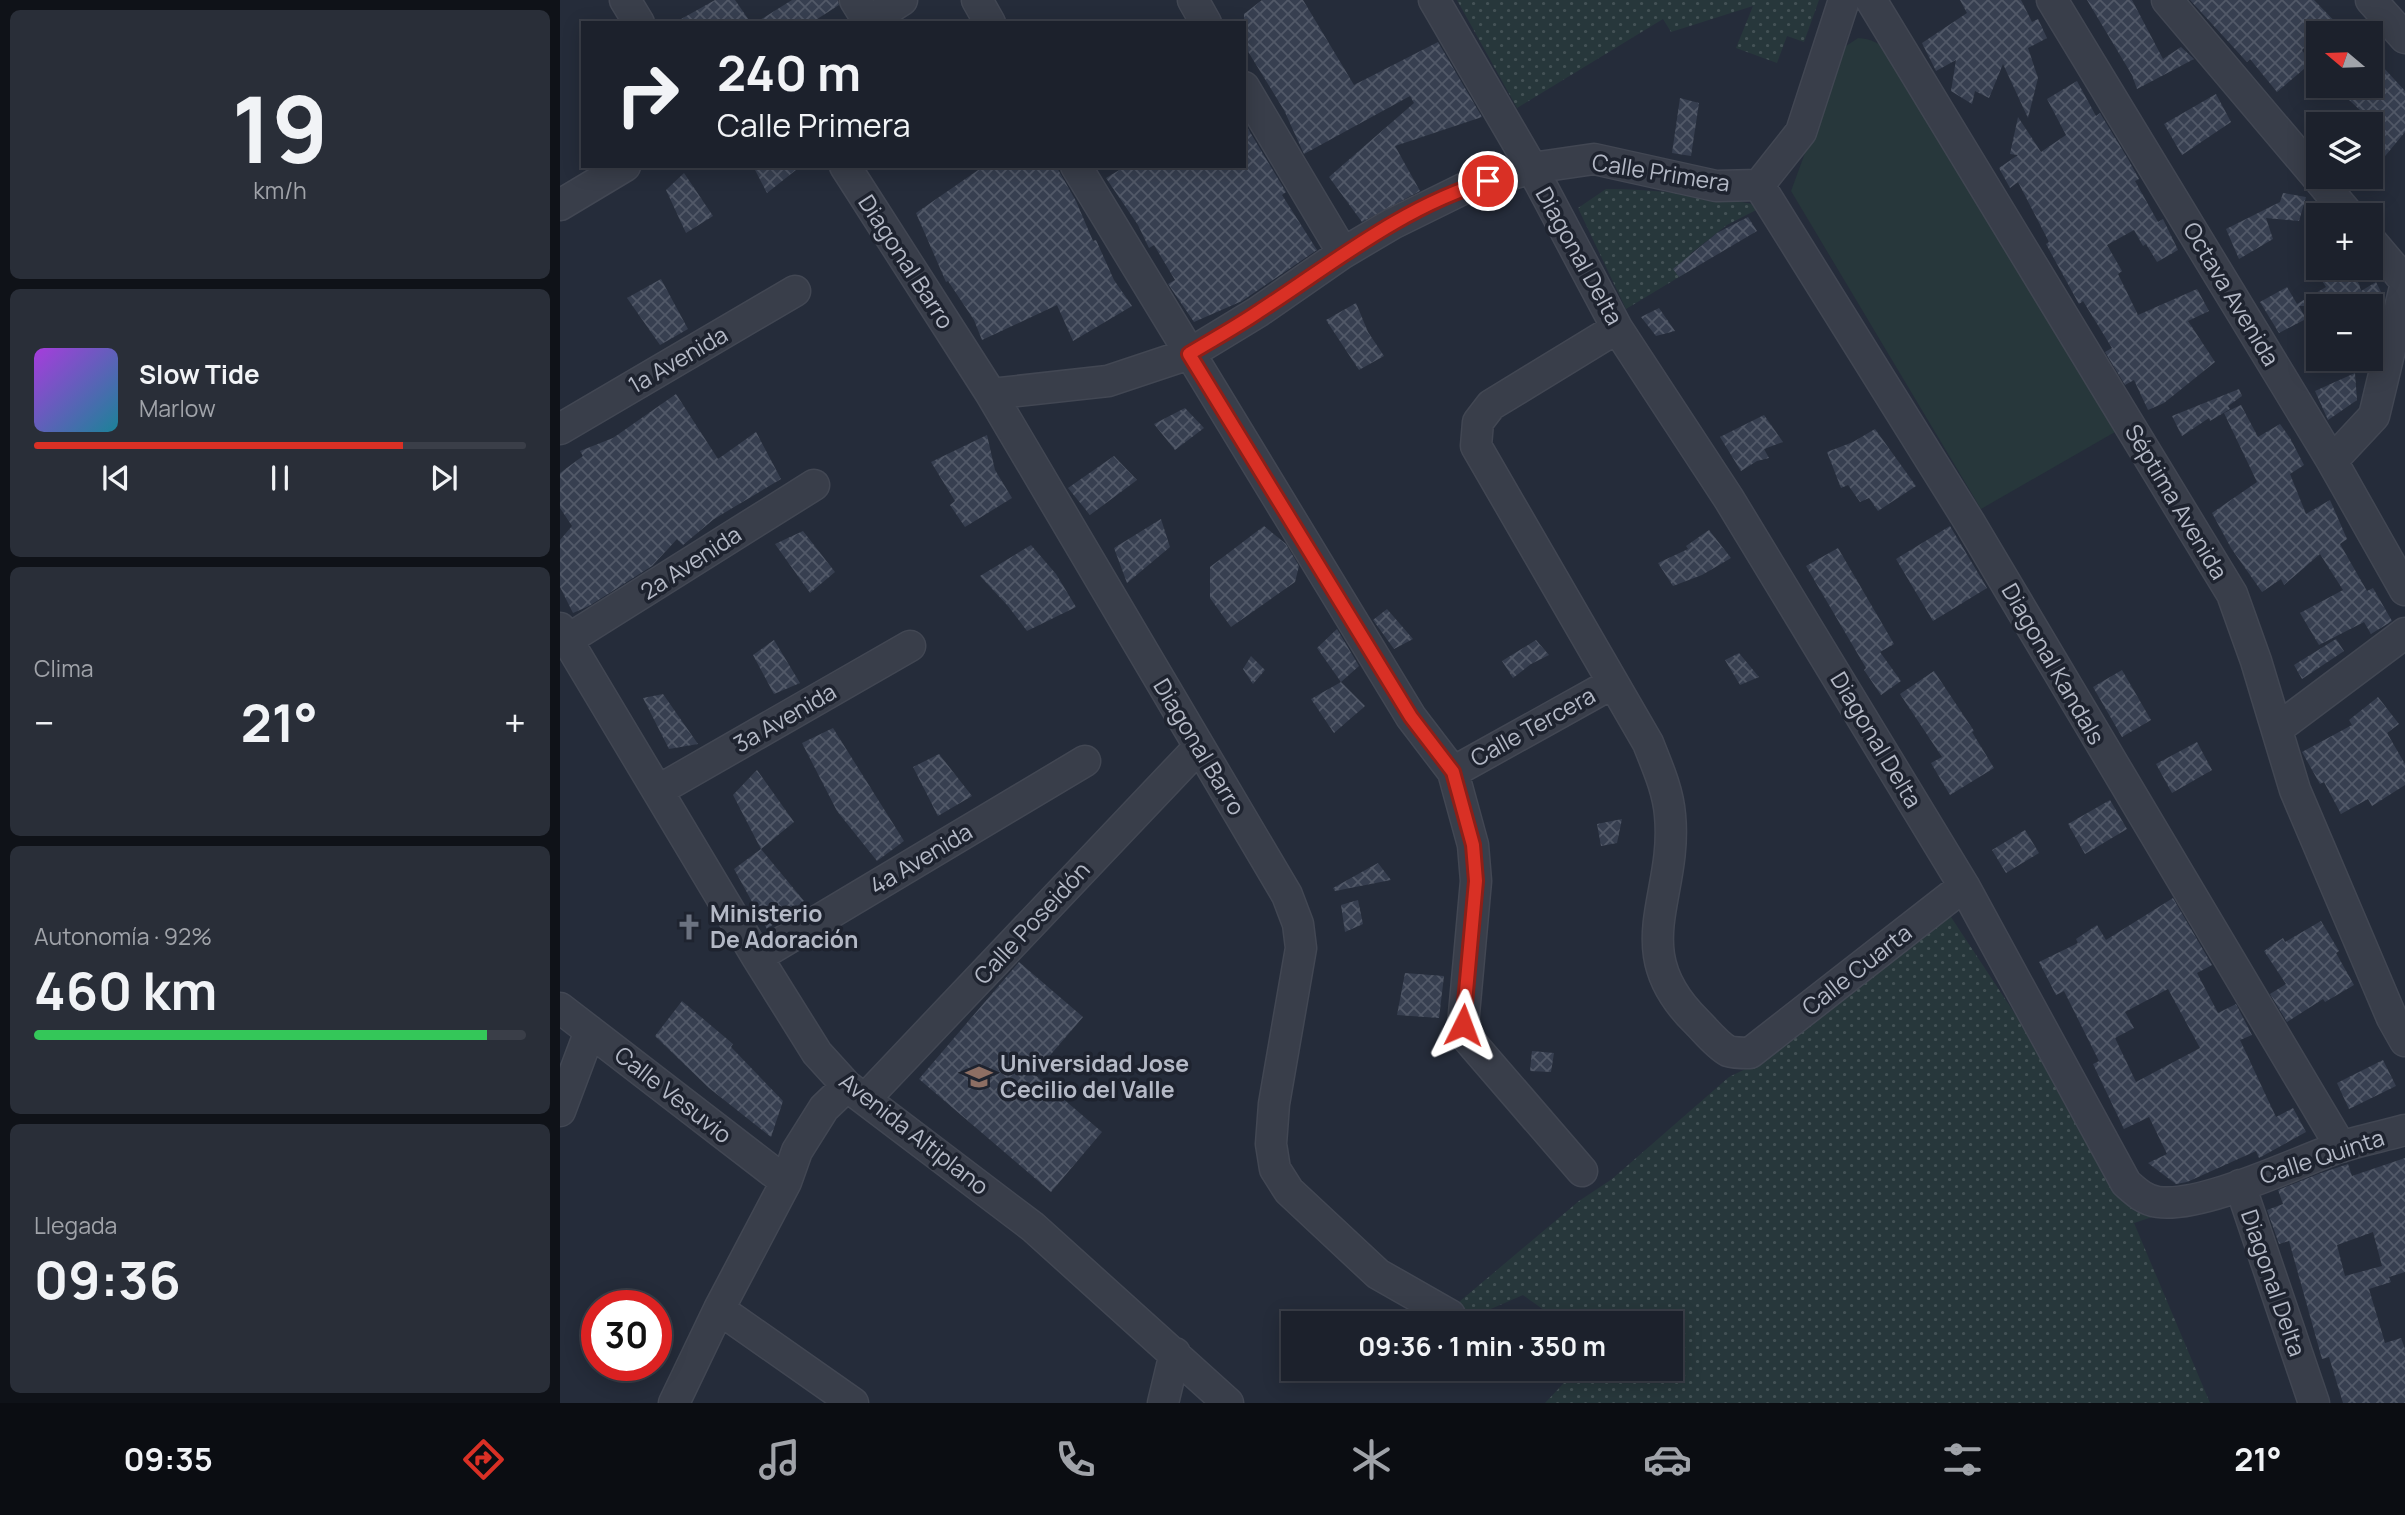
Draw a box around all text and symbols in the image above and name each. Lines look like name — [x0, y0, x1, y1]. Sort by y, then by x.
north arrow — [2306, 21, 2384, 98]
map controls — [2306, 21, 2383, 371]
text: 240 m — [717, 39, 861, 106]
icon: right — [602, 49, 693, 140]
text: 19 — [232, 66, 328, 190]
text: Calle Primera — [717, 103, 910, 147]
button: layers — [2306, 112, 2383, 189]
street label: Calle Primera — [1590, 145, 1732, 199]
pin — [1458, 151, 1518, 211]
icon: arrive — [1469, 162, 1507, 200]
text: km/h — [253, 174, 307, 206]
street label: Diagonal Delta — [1529, 181, 1631, 330]
street label: Diagonal Barro — [851, 188, 962, 335]
button: + — [2306, 203, 2383, 280]
street label: Octava Avenida — [2176, 216, 2287, 371]
button: − — [2306, 294, 2383, 371]
street label: 1a Avenida — [622, 318, 733, 400]
text: Slow Tide — [139, 356, 260, 392]
text: Marlow — [139, 392, 216, 424]
street label: Séptima Avenida — [2118, 418, 2236, 585]
icon: previous — [97, 459, 135, 497]
icon: pause — [261, 459, 299, 497]
icon: next — [425, 459, 463, 497]
street label: 2a Avenida — [634, 518, 747, 607]
street label: Diagonal Kandals — [1995, 577, 2113, 750]
text: Clima — [34, 652, 93, 684]
street label: Diagonal Delta — [1824, 665, 1930, 813]
street label: Diagonal Barro — [1146, 672, 1253, 821]
street label: 3a Avenida — [727, 675, 842, 759]
street label: Calle Tercera — [1464, 679, 1601, 774]
text: 21° — [241, 687, 318, 758]
text: − — [34, 696, 55, 748]
text: + — [504, 696, 526, 748]
street label: 4a Avenida — [863, 815, 978, 901]
street label: Calle Poseidón — [966, 854, 1097, 991]
place label: Ministerio De Adoración — [710, 897, 858, 955]
church icon: Ministerio De Adoración — [674, 912, 704, 942]
street label: Calle Cuarta — [1795, 916, 1918, 1022]
text: Autonomía · 92% — [34, 920, 212, 952]
text: 460 km — [34, 955, 217, 1026]
position arrow — [1426, 988, 1500, 1062]
street label: Calle Vesuvio — [608, 1038, 739, 1150]
place label: Universidad Jose Cecilio del Valle — [1000, 1047, 1189, 1105]
school or university icon: Universidad Jose Cecilio del Valle — [964, 1062, 994, 1092]
street label: Avenida Altiplano — [833, 1065, 996, 1202]
street label: Calle Quinta — [2255, 1121, 2388, 1191]
street label: Diagonal Delta — [2234, 1205, 2314, 1360]
text: Llegada — [34, 1209, 117, 1241]
text: 09:36 — [34, 1244, 181, 1315]
speed limit sign: 30 — [581, 1290, 672, 1381]
text: 09:36 · 1 min · 350 m — [1358, 1328, 1606, 1364]
icon: directions — [459, 1435, 508, 1484]
icon: music — [755, 1435, 804, 1484]
icon: phone — [1051, 1435, 1100, 1484]
icon: climate — [1347, 1435, 1396, 1484]
icon: car — [1643, 1435, 1692, 1484]
icon: filters — [1938, 1435, 1987, 1484]
text: 09:35 — [123, 1437, 213, 1481]
text: 21° — [2234, 1437, 2282, 1481]

